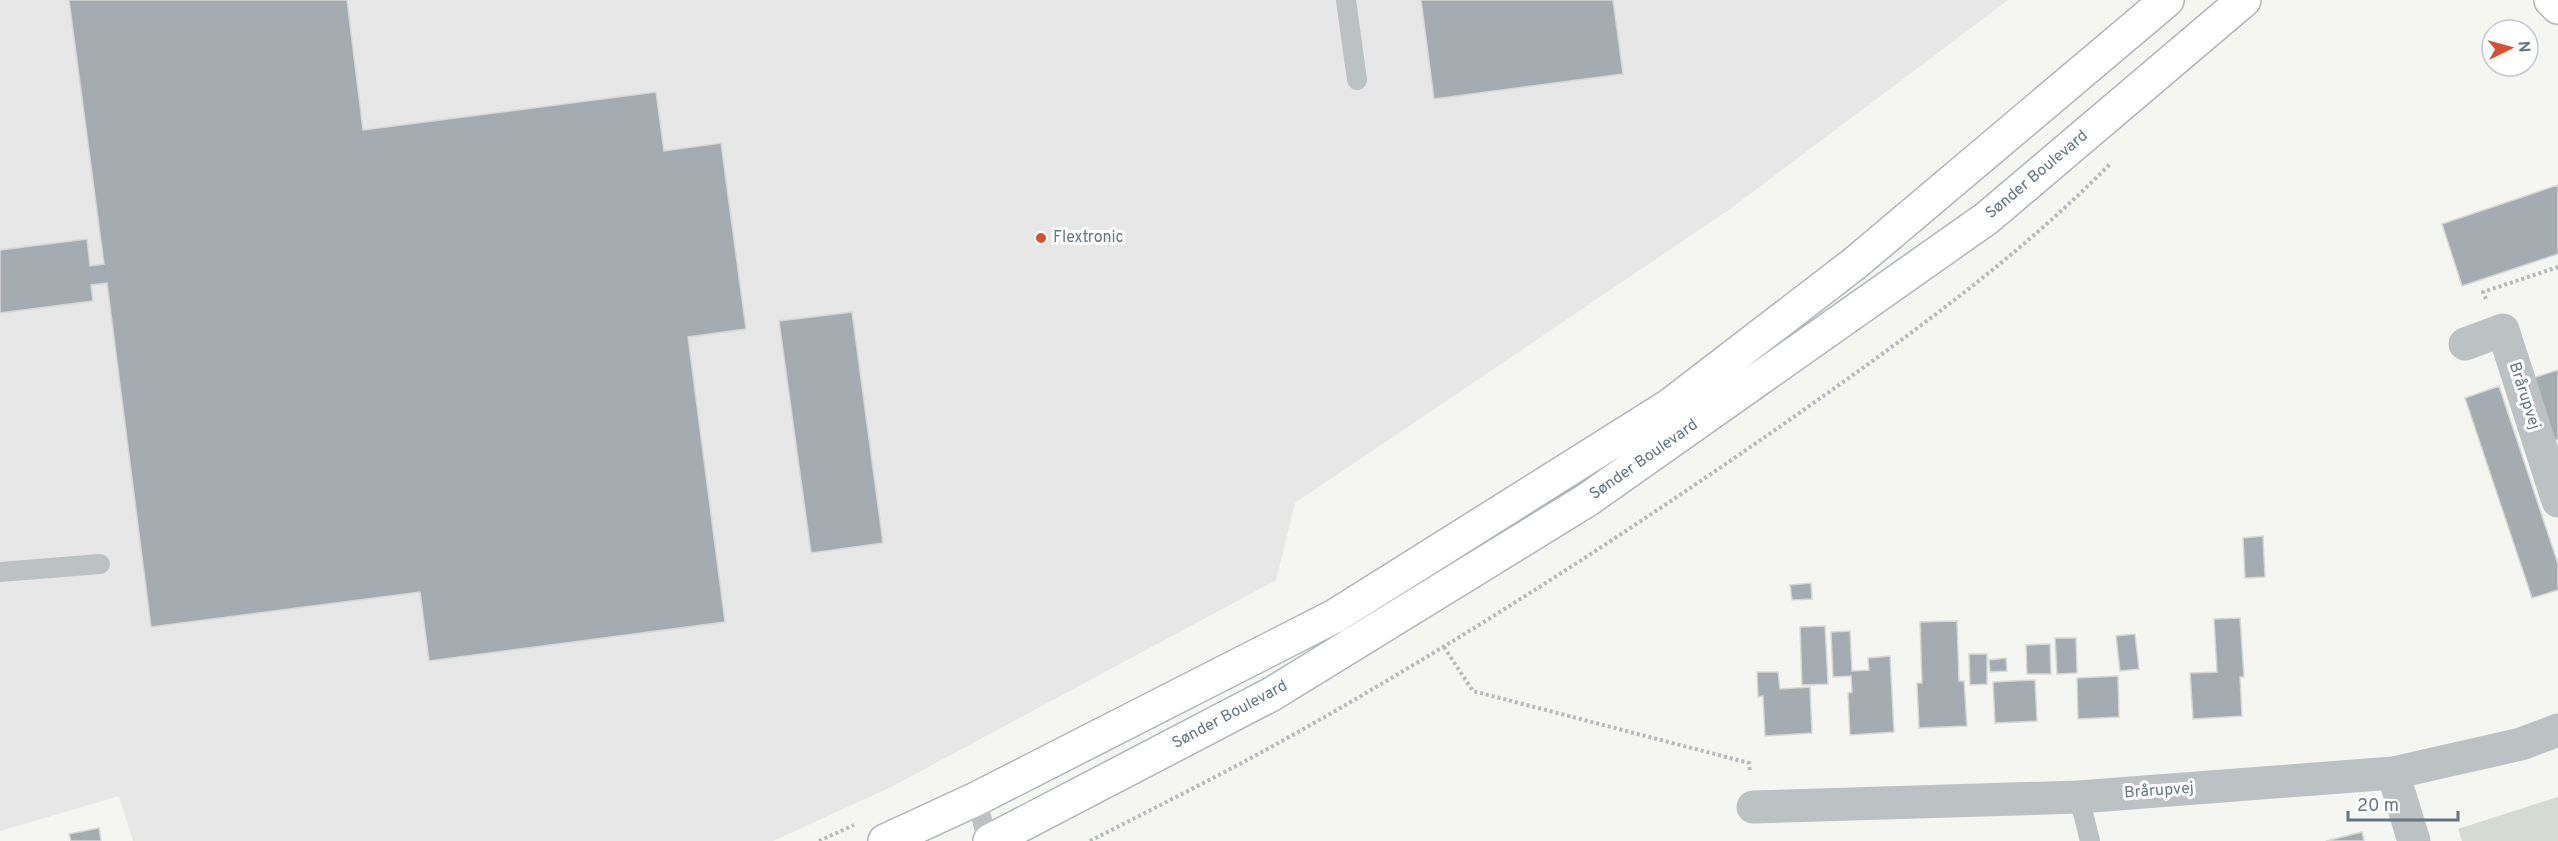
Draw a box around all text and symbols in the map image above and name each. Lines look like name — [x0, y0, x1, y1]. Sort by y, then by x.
north arrow — [2480, 18, 2540, 78]
text: N — [2512, 40, 2533, 53]
street label: Sønder Boulevard — [1982, 126, 2092, 224]
place label: Flextronic — [1053, 228, 1124, 248]
marker: Flextronic — [1034, 231, 1048, 245]
street label: Brårupvej — [2504, 360, 2544, 432]
street label: Sønder Boulevard — [1586, 415, 1702, 505]
street label: Sønder Boulevard — [1169, 676, 1291, 754]
street label: Brårupvej — [2124, 779, 2194, 803]
scale bar — [2348, 784, 2458, 822]
text: 20 m — [2357, 795, 2399, 818]

